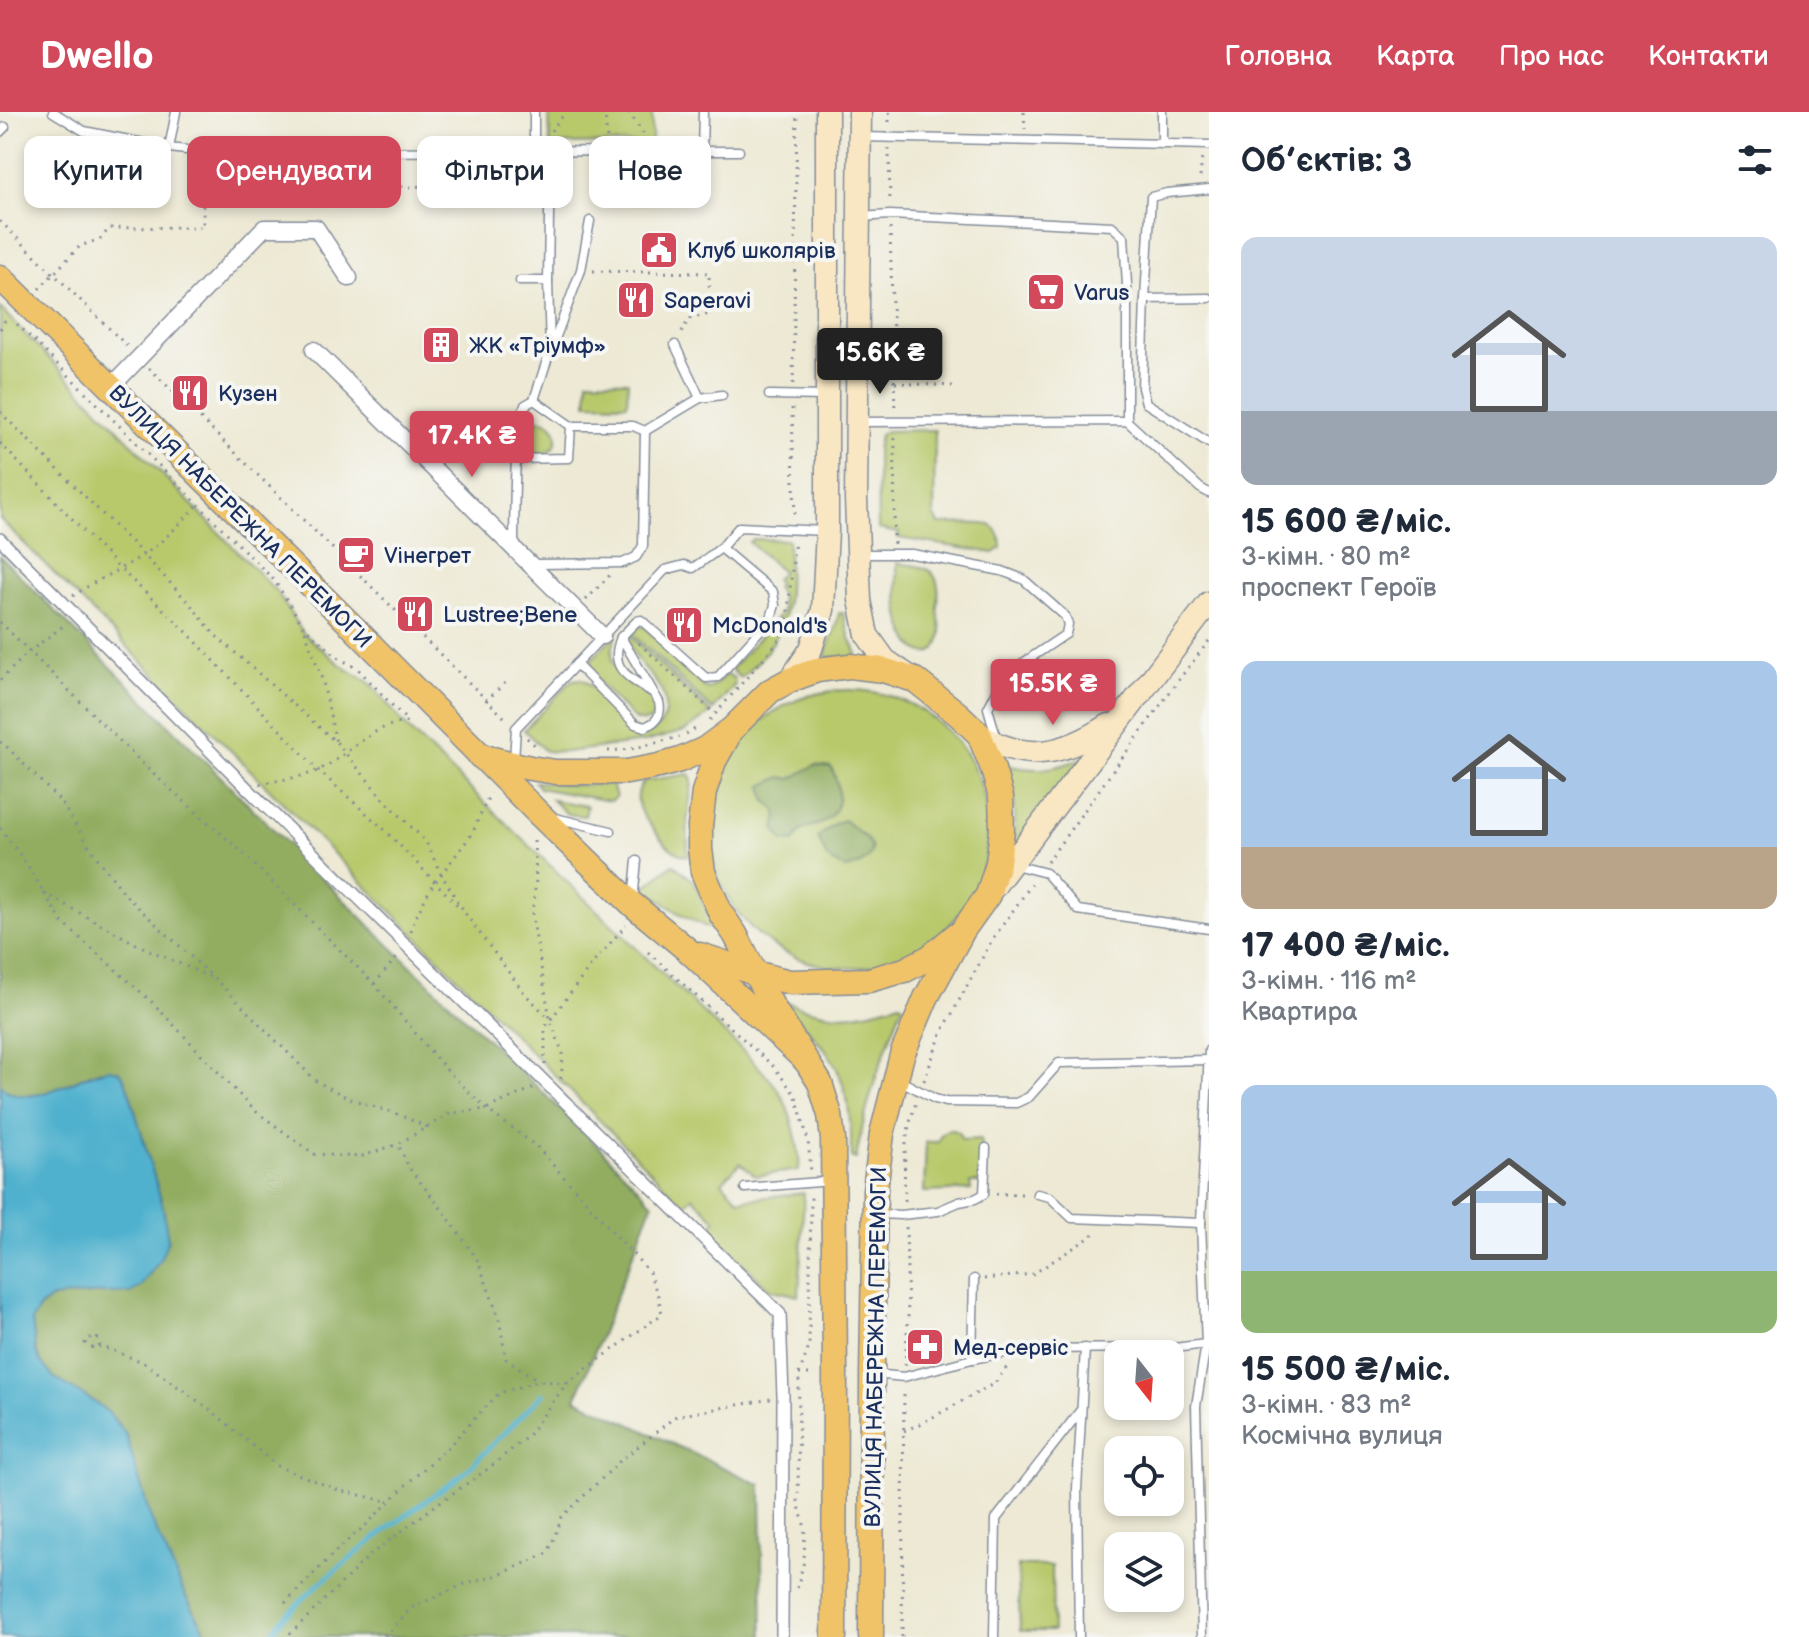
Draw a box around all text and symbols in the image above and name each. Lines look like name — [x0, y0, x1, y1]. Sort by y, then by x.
text: Dwello — [40, 34, 154, 79]
text: Головна — [1225, 40, 1332, 73]
text: Карта — [1376, 40, 1455, 73]
text: Про нас — [1499, 40, 1604, 73]
text: Контакти — [1648, 40, 1769, 73]
chip: Купити — [24, 136, 171, 208]
chip: Орендувати — [187, 136, 401, 208]
chip: Фільтри — [417, 136, 573, 208]
chip: Нове — [589, 136, 711, 208]
icon: filters — [1733, 138, 1777, 182]
text: Об’єктів: 3 — [1241, 140, 1412, 181]
public building icon: Клуб школярів — [638, 229, 680, 271]
place label: Клуб школярів — [687, 238, 836, 265]
supermarket icon: Varus — [1025, 271, 1067, 313]
restaurant icon: Saperavi — [615, 279, 657, 321]
place label: Varus — [1074, 280, 1130, 307]
place label: Saperavi — [664, 288, 751, 315]
icon: home — [1437, 289, 1581, 433]
building icon: ЖК «Тріумф» — [420, 324, 462, 366]
pin: 15.6K ₴ — [806, 328, 954, 396]
place label: ЖК «Тріумф» — [469, 333, 606, 360]
text: 15.6K ₴ — [835, 338, 925, 369]
restaurant icon: Кузен — [169, 372, 211, 414]
street label: ВУЛИЦЯ НАБЕРЕЖНА ПЕРЕМОГИ — [103, 380, 377, 654]
place label: Кузен — [218, 381, 278, 408]
pin: 17.4K ₴ — [398, 411, 546, 479]
text: 17.4K ₴ — [428, 421, 516, 452]
text: 15 600 ₴/міс. — [1241, 501, 1451, 542]
cafe icon: Vінегрет — [335, 534, 377, 576]
text: 3-кімн. · 80 m² — [1241, 542, 1411, 573]
place label: Vінегрет — [384, 543, 472, 570]
text: проспект Героїв — [1241, 573, 1436, 604]
restaurant icon: Lustree;Bene — [394, 593, 436, 635]
place label: Lustree;Bene — [443, 602, 577, 629]
restaurant icon: McDonald's — [663, 604, 705, 646]
place label: McDonald's — [712, 613, 828, 640]
pin: 15.5K ₴ — [979, 659, 1127, 727]
text: 15.5K ₴ — [1009, 669, 1097, 700]
icon: home — [1437, 713, 1581, 857]
text: 17 400 ₴/міс. — [1241, 925, 1450, 966]
text: 3-кімн. · 116 m² — [1241, 966, 1416, 997]
text: Квартира — [1241, 997, 1358, 1028]
icon: home — [1437, 1137, 1581, 1281]
street label: ВУЛИЦЯ НАБЕРЕЖНА ПЕРЕМОГИ — [860, 1166, 893, 1528]
pharmacy icon: Мед-сервіс — [904, 1326, 946, 1368]
place label: Мед-сервіс — [953, 1335, 1068, 1362]
north arrow — [1104, 1340, 1184, 1420]
map controls — [1104, 1340, 1184, 1612]
text: 15 500 ₴/міс. — [1241, 1349, 1450, 1390]
text: 3-кімн. · 83 m² — [1241, 1390, 1412, 1421]
text: Космічна вулиця — [1241, 1421, 1443, 1452]
button: locate — [1104, 1436, 1184, 1516]
button: layers — [1104, 1532, 1184, 1612]

